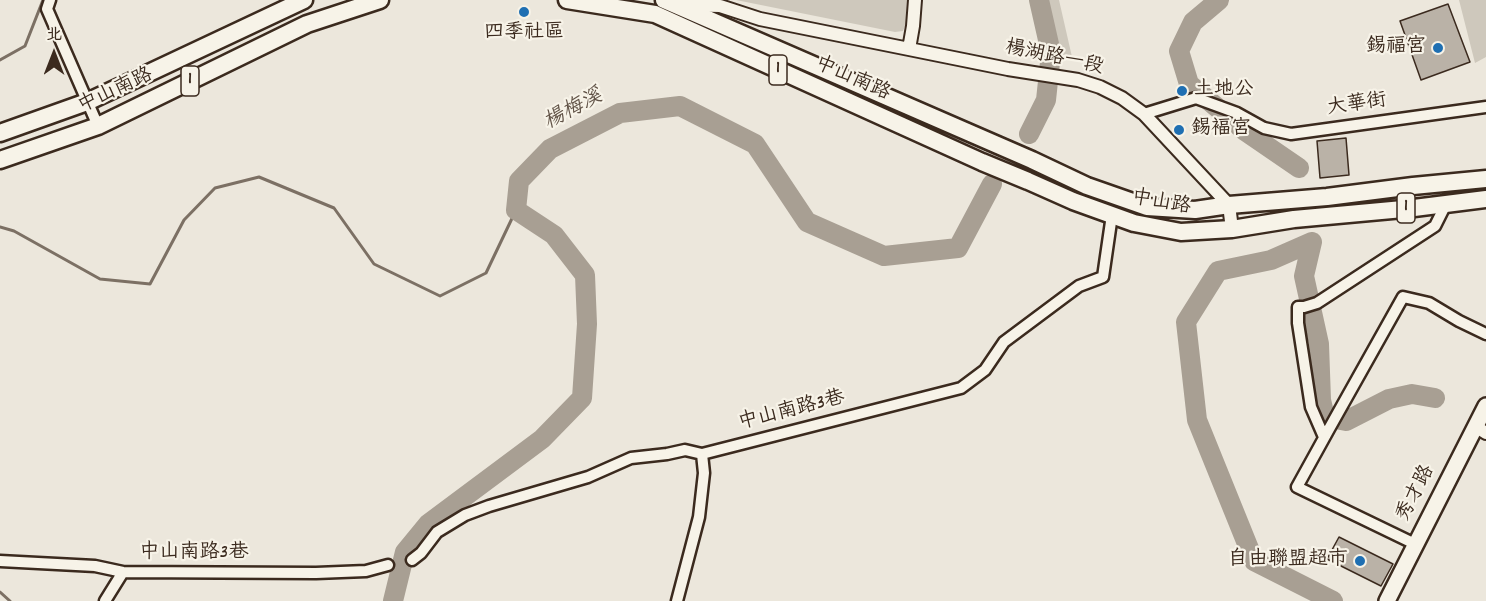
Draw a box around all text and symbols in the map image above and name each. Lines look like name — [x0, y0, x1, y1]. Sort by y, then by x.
marker: 四季社區 — [517, 5, 531, 19]
place label: 四季社區 — [484, 22, 564, 46]
north arrow — [24, 24, 84, 84]
text: 北 — [46, 24, 62, 47]
place label: 錫福宮 — [1366, 36, 1426, 60]
street label: 楊湖路一段 — [1003, 37, 1105, 81]
marker: 錫福宮 — [1431, 41, 1445, 55]
street label: 中山南路 — [811, 53, 893, 107]
road number: 1 — [769, 55, 787, 85]
street label: 中山南路 — [75, 64, 157, 120]
road number: 1 — [181, 66, 199, 96]
place label: 土地公 — [1194, 79, 1254, 103]
marker: 土地公 — [1175, 84, 1189, 98]
water label: 楊梅溪 — [540, 85, 608, 137]
street label: 大華街 — [1326, 90, 1388, 122]
place label: 錫褔宮 — [1191, 118, 1251, 142]
marker: 錫褔宮 — [1172, 123, 1186, 137]
street label: 中山路 — [1129, 187, 1193, 221]
road number: 1 — [1397, 193, 1415, 223]
street label: 中山南路3巷 — [736, 387, 848, 437]
street label: 秀才路 — [1393, 462, 1441, 526]
street label: 中山南路3巷 — [140, 542, 248, 566]
place label: 自由聯盟超市 — [1228, 549, 1348, 573]
marker: 自由聯盟超市 — [1353, 554, 1367, 568]

